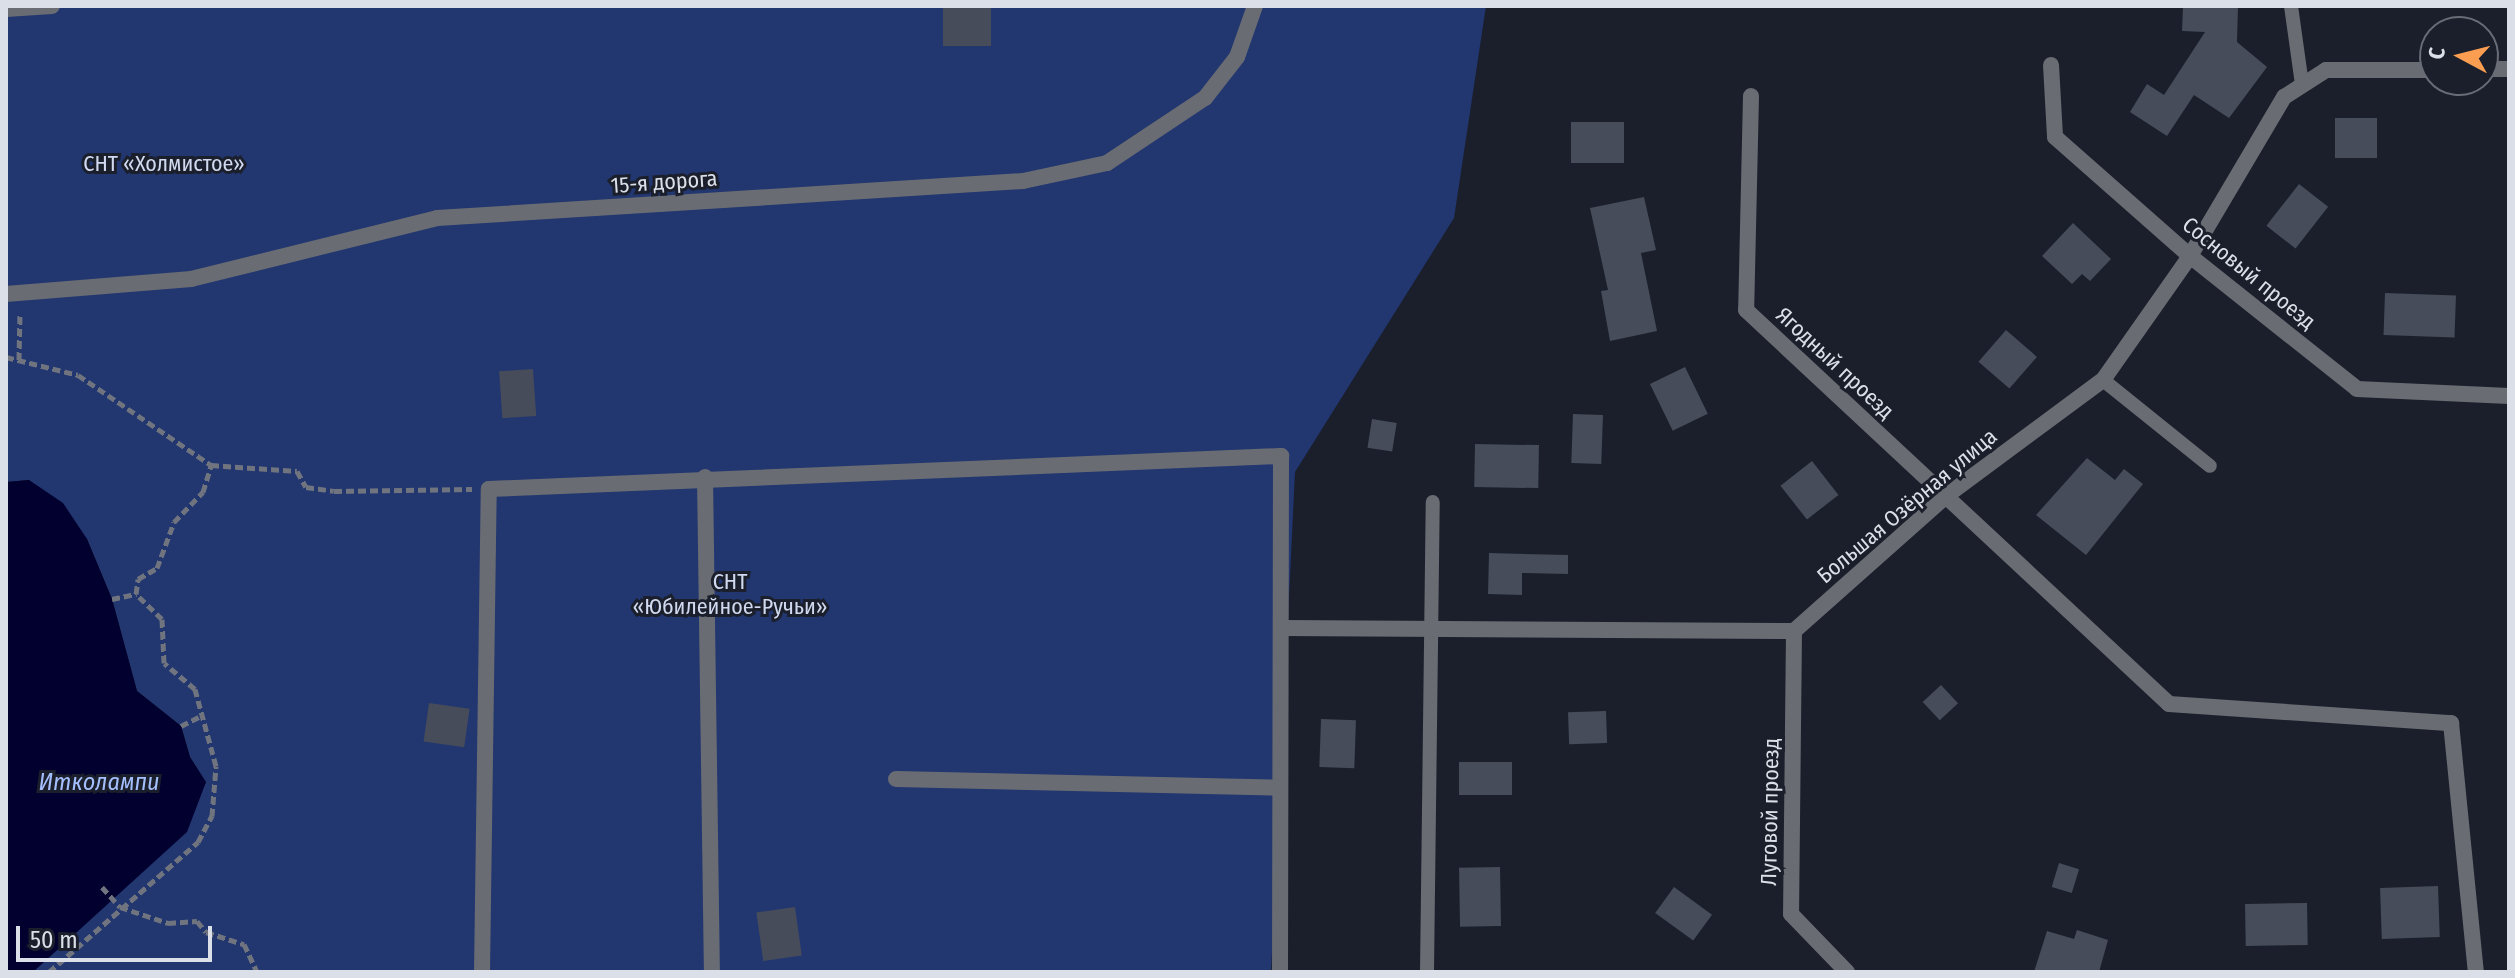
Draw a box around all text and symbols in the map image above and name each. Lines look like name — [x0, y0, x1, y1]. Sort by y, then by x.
north arrow — [2419, 16, 2499, 96]
text: С — [2423, 46, 2451, 61]
park label: СНТ «Холмистое» — [83, 151, 245, 177]
street label: 15-я дорога — [610, 165, 718, 199]
street label: Сосновый проезд — [2177, 211, 2321, 335]
street label: Ягодный проезд — [1771, 302, 1899, 424]
street label: Большая Озёрная улица — [1812, 423, 2002, 589]
park label: СНТ «Юбилейное-Ручьи» — [632, 568, 828, 620]
street label: Луговой проезд — [1756, 738, 1784, 886]
water label: Итколампи — [38, 769, 160, 797]
scale bar — [20, 910, 216, 960]
text: 50 m — [30, 926, 78, 954]

